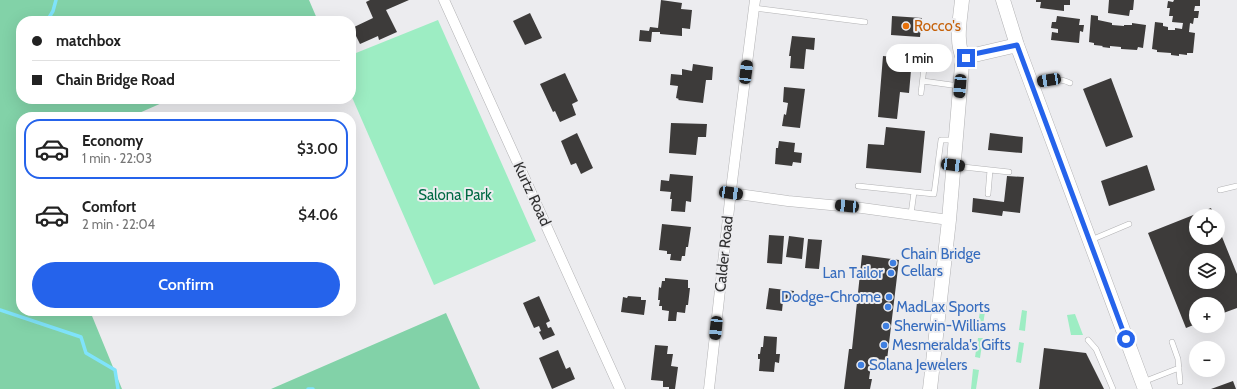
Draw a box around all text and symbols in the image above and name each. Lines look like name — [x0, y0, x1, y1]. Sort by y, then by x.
place label: Rocco's — [914, 17, 961, 35]
marker: Rocco's — [901, 21, 911, 31]
text: matchbox — [56, 32, 121, 50]
callout: 1 min — [886, 44, 952, 72]
route end — [957, 49, 975, 67]
text: 1 min — [904, 50, 934, 66]
car — [739, 59, 753, 85]
text: Chain Bridge Road — [56, 71, 175, 89]
car — [1036, 72, 1062, 88]
car — [953, 74, 967, 98]
icon: car — [34, 131, 70, 167]
text: Economy — [82, 132, 143, 150]
text: $3.00 — [297, 140, 338, 158]
text: 1 min · 22:03 — [82, 150, 152, 166]
car — [940, 158, 966, 172]
street label: Kurtz Road — [509, 159, 555, 229]
car — [718, 185, 744, 201]
park label: Salona Park — [418, 186, 492, 204]
icon: car — [34, 197, 70, 233]
text: Comfort — [82, 198, 136, 216]
car — [835, 199, 859, 213]
text: $4.06 — [298, 206, 338, 224]
map controls — [1189, 209, 1225, 377]
button: locate — [1189, 209, 1225, 245]
street label: Calder Road — [711, 215, 737, 293]
text: 2 min · 22:04 — [82, 216, 155, 232]
place label: Chain Bridge Cellars — [901, 245, 981, 280]
button: layers — [1189, 253, 1225, 289]
marker: Chain Bridge Cellars — [888, 258, 898, 268]
button: Confirm — [32, 262, 340, 308]
place label: Lan Tailor — [823, 264, 883, 282]
marker: Lan Tailor — [886, 268, 896, 278]
place label: Dodge-Chrome — [781, 288, 881, 306]
marker: Dodge-Chrome — [884, 292, 894, 302]
button: + — [1189, 297, 1225, 333]
place label: MadLax Sports — [896, 298, 990, 316]
marker: MadLax Sports — [883, 302, 893, 312]
car — [709, 315, 723, 341]
place label: Sherwin-Williams — [894, 317, 1006, 335]
marker: Sherwin-Williams — [881, 321, 891, 331]
route start — [1117, 330, 1135, 348]
place label: Mesmeralda's Gifts — [892, 336, 1011, 354]
marker: Mesmeralda's Gifts — [879, 340, 889, 350]
button: − — [1189, 341, 1225, 377]
place label: Solana Jewelers — [869, 356, 968, 374]
marker: Solana Jewelers — [856, 360, 866, 370]

